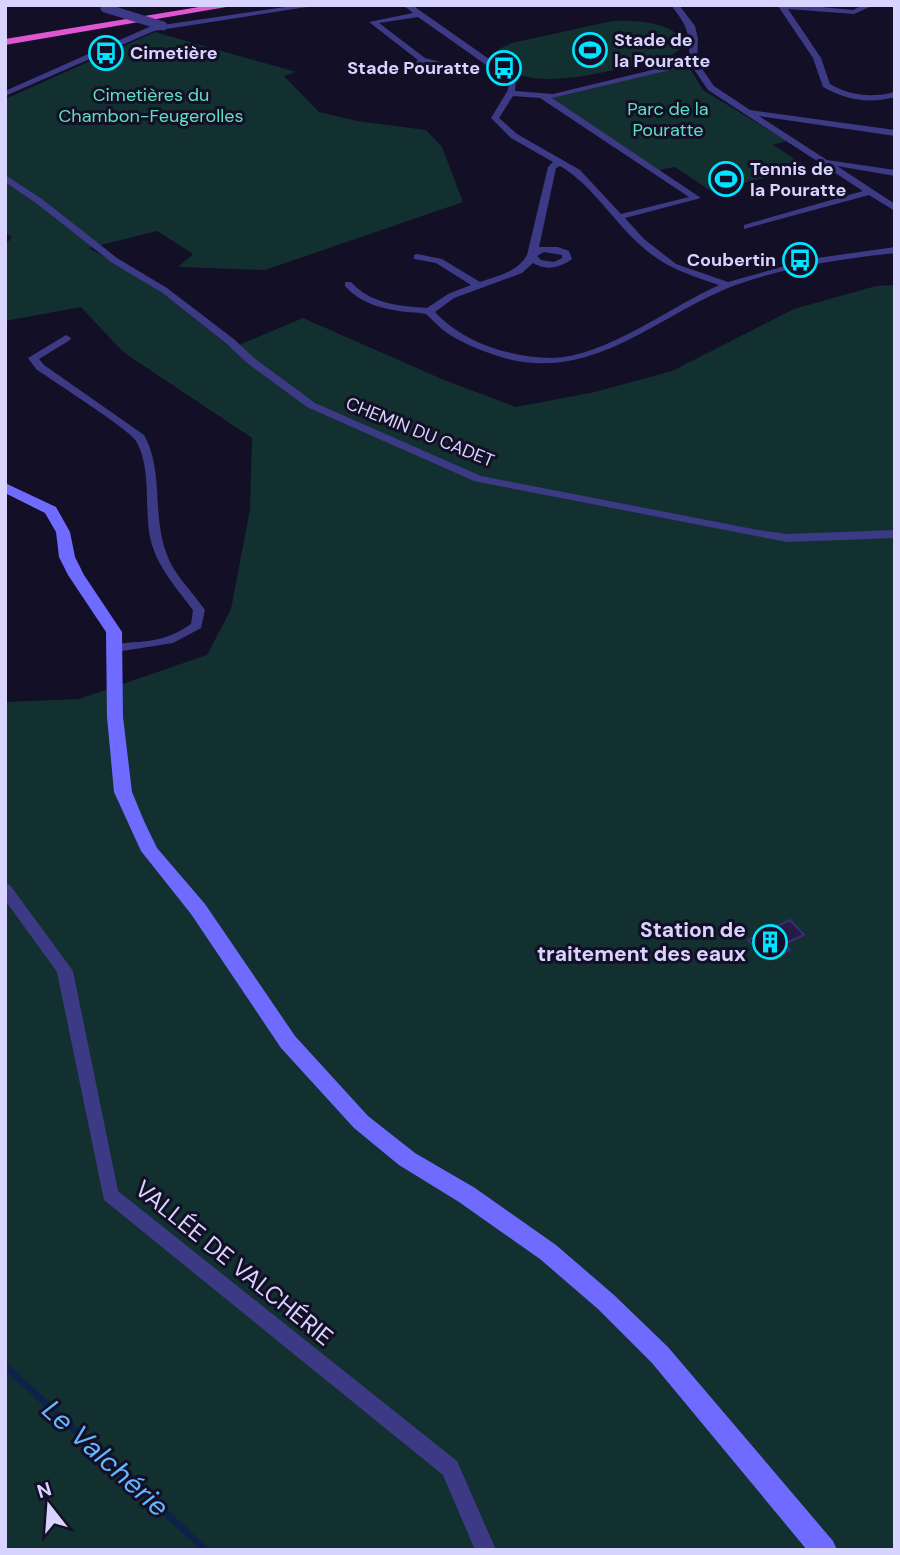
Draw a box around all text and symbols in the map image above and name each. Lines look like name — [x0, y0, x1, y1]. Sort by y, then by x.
place label: Stade de la Pouratte — [614, 28, 710, 73]
sports icon: Stade de la Pouratte — [571, 31, 609, 69]
bus stop icon: Cimetière — [87, 34, 125, 72]
place label: Cimetière — [130, 41, 218, 65]
bus stop icon: Stade Pouratte — [485, 49, 523, 87]
place label: Stade Pouratte — [347, 56, 480, 80]
park label: Cimetières du Chambon-Feugerolles — [58, 83, 244, 128]
park label: Parc de la Pouratte — [627, 97, 709, 142]
place label: Tennis de la Pouratte — [750, 157, 846, 202]
sports icon: Tennis de la Pouratte — [707, 160, 745, 198]
bus stop icon: Coubertin — [781, 241, 819, 279]
place label: Coubertin — [687, 248, 776, 272]
street label: CHEMIN DU CADET — [342, 391, 498, 473]
place label: Station de traitement des eaux — [537, 916, 746, 968]
building icon: Station de traitement des eaux — [751, 923, 789, 961]
street label: VALLÉE DE VALCHÉRIE — [129, 1173, 340, 1352]
water label: Le Valchérie — [34, 1392, 177, 1525]
north arrow — [14, 1471, 84, 1541]
text: N — [34, 1476, 54, 1504]

